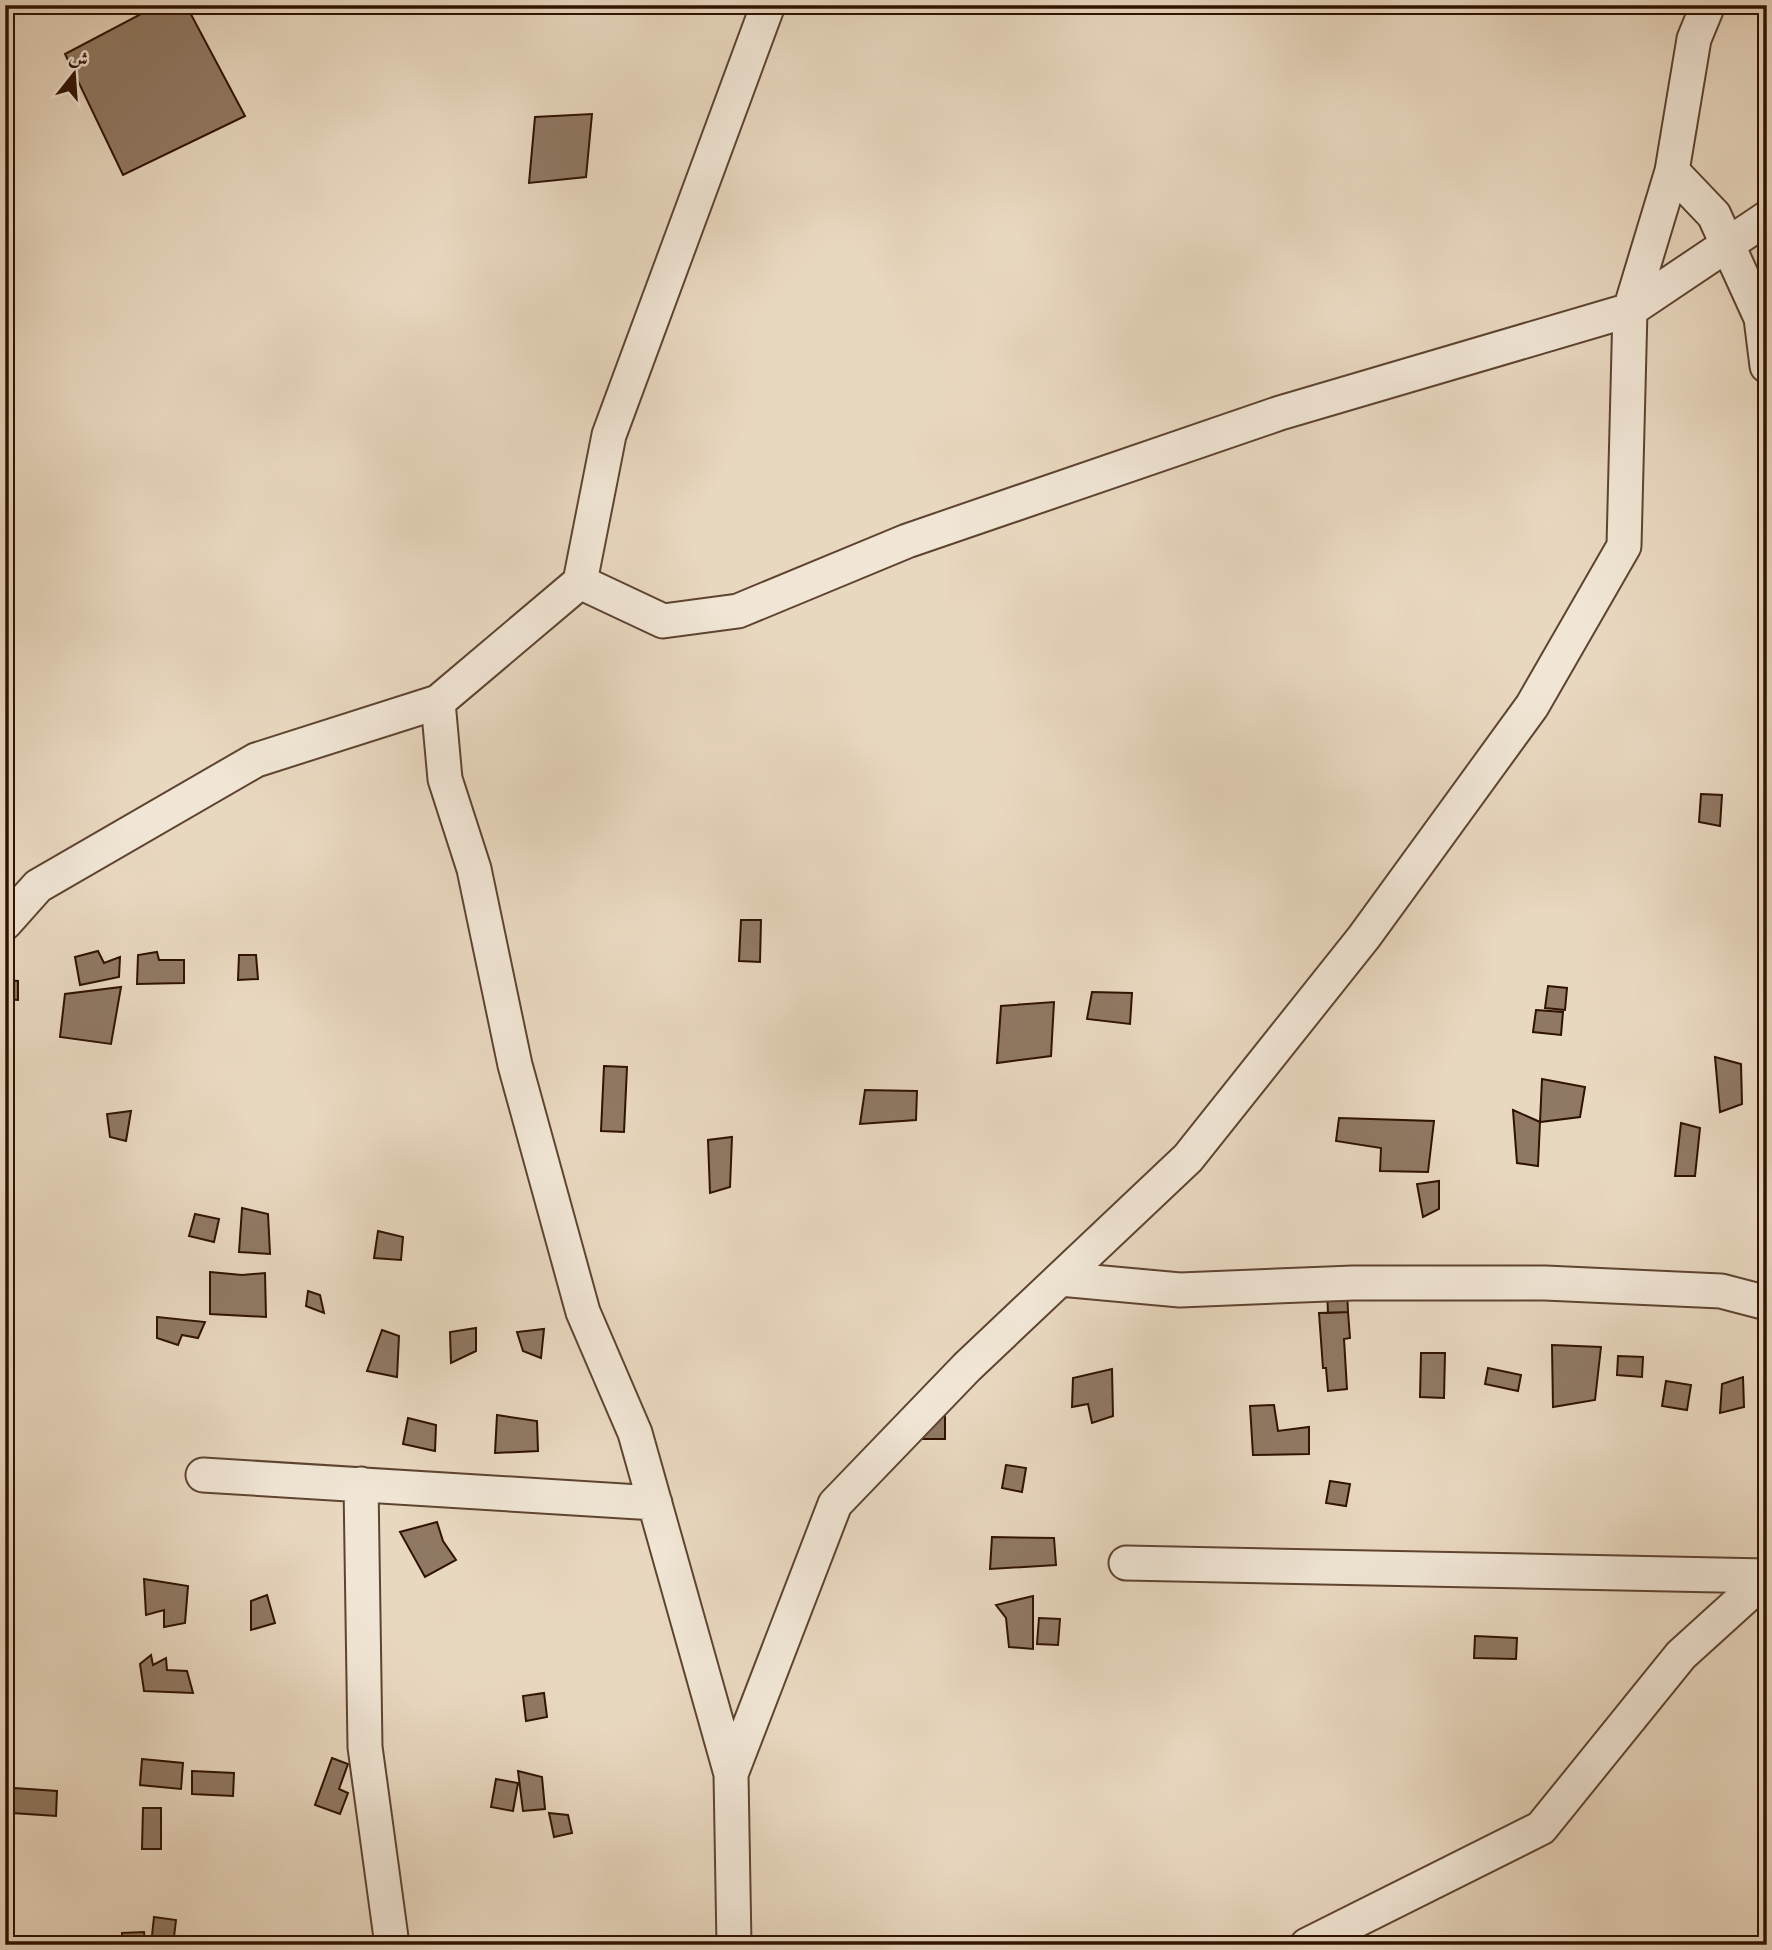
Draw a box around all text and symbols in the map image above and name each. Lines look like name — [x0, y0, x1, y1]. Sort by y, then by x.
north arrow — [38, 38, 108, 108]
text: ش — [66, 45, 91, 74]

